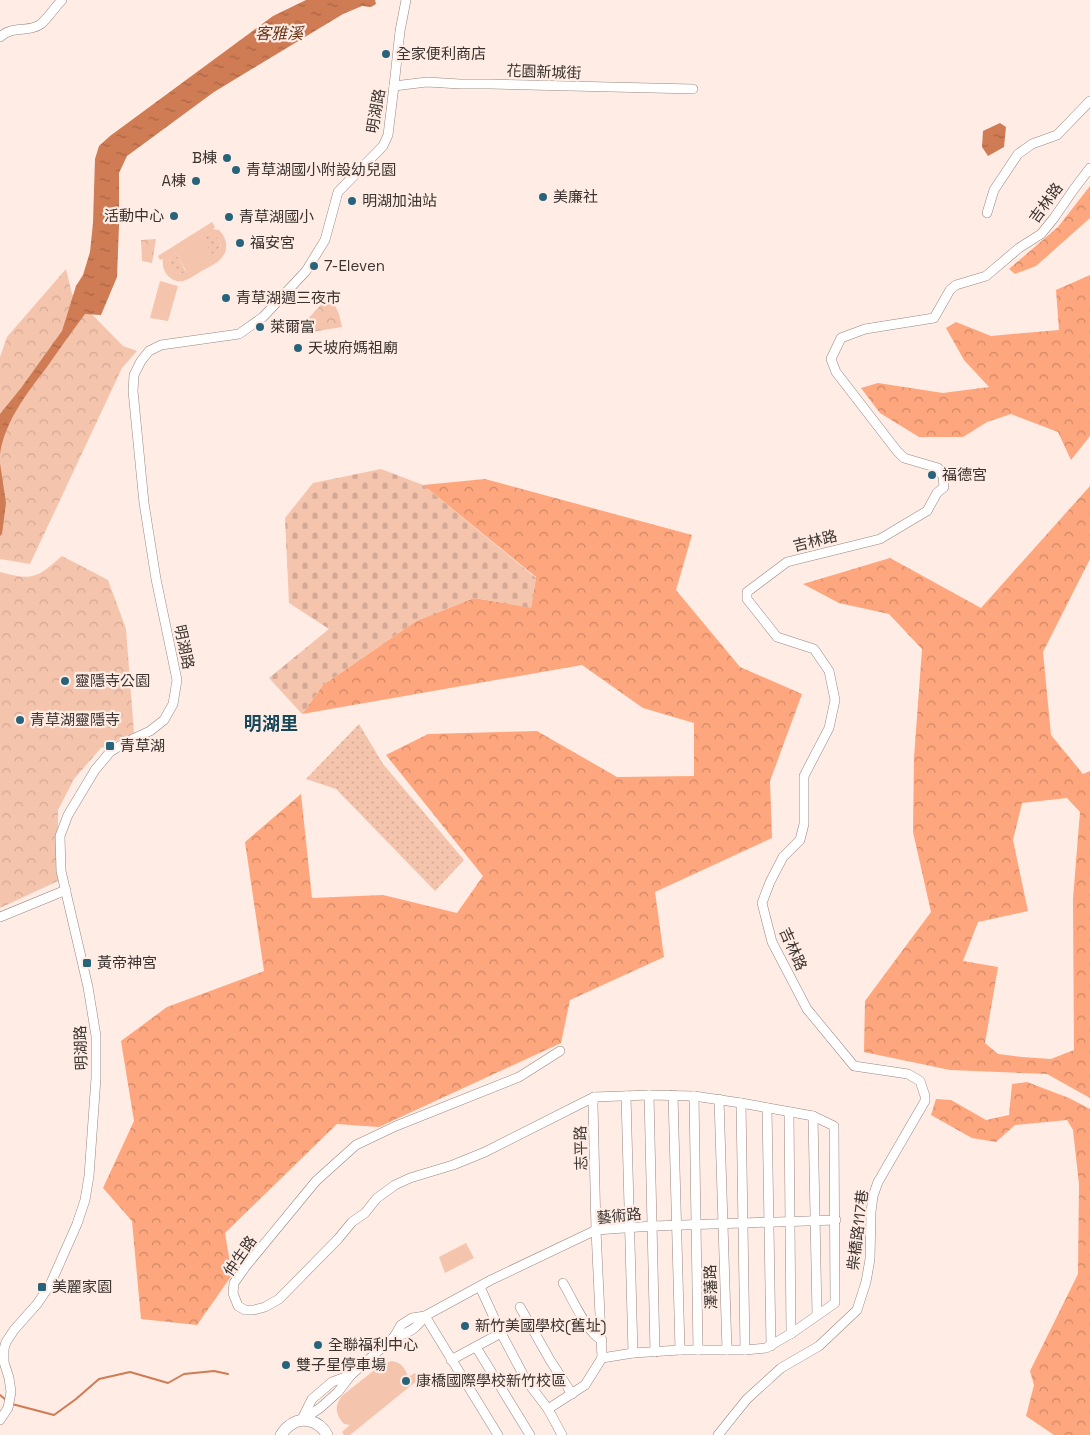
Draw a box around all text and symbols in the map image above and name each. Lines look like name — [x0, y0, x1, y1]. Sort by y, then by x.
water label: 客雅溪 — [255, 23, 305, 44]
place label: 全家便利商店 — [396, 44, 486, 63]
marker: 全家便利商店 — [380, 48, 392, 60]
street label: 花園新城街 — [506, 61, 582, 82]
street label: 明湖路 — [362, 87, 389, 135]
place label: B棟 — [192, 148, 217, 167]
marker: B棟 — [221, 152, 233, 164]
place label: 青草湖國小附設幼兒園 — [246, 160, 396, 179]
marker: 青草湖國小附設幼兒園 — [230, 164, 242, 176]
place label: A棟 — [162, 171, 186, 190]
marker: A棟 — [190, 175, 202, 187]
street label: 吉林路 — [1025, 179, 1067, 226]
place label: 美廉社 — [553, 187, 598, 206]
place label: 明湖加油站 — [362, 191, 437, 210]
marker: 美廉社 — [537, 191, 549, 203]
marker: 明湖加油站 — [346, 195, 358, 207]
place label: 活動中心 — [104, 206, 164, 225]
place label: 青草湖國小 — [239, 207, 314, 226]
marker: 活動中心 — [168, 210, 180, 222]
marker: 青草湖國小 — [223, 211, 235, 223]
place label: 福安宮 — [250, 233, 295, 252]
marker: 福安宮 — [234, 237, 246, 249]
place label: 7-Eleven — [324, 256, 385, 275]
marker: 7-Eleven — [308, 260, 320, 272]
place label: 青草湖週三夜市 — [236, 288, 341, 307]
marker: 青草湖週三夜市 — [220, 292, 232, 304]
place label: 萊爾富 — [270, 317, 315, 336]
marker: 萊爾富 — [254, 321, 266, 333]
place label: 天坡府媽祖廟 — [308, 338, 398, 357]
marker: 天坡府媽祖廟 — [292, 342, 304, 354]
place label: 福德宮 — [942, 465, 987, 484]
marker: 福德宮 — [926, 469, 938, 481]
street label: 吉林路 — [791, 526, 839, 555]
street label: 明湖路 — [171, 623, 198, 671]
place label: 靈隱寺公園 — [75, 671, 150, 690]
marker: 靈隱寺公園 — [59, 675, 71, 687]
place label: 青草湖靈隱寺 — [30, 710, 120, 729]
district label: 明湖里 — [244, 712, 298, 735]
marker: 青草湖靈隱寺 — [14, 714, 26, 726]
place label: 青草湖 — [120, 736, 165, 755]
marker: 青草湖 — [104, 740, 116, 752]
street label: 吉林路 — [776, 924, 811, 973]
place label: 黃帝神宮 — [97, 953, 157, 972]
marker: 黃帝神宮 — [81, 957, 93, 969]
street label: 明湖路 — [70, 1025, 91, 1071]
street label: 志平路 — [571, 1125, 590, 1171]
street label: 柴橋路117巷 — [843, 1189, 872, 1271]
street label: 藝術路 — [596, 1204, 642, 1227]
street label: 仲生路 — [219, 1232, 260, 1280]
street label: 澤藩路 — [700, 1264, 721, 1310]
place label: 美麗家園 — [52, 1277, 112, 1296]
marker: 美麗家園 — [36, 1281, 48, 1293]
place label: 新竹美國學校(舊址) — [475, 1316, 606, 1336]
marker: 新竹美國學校(舊址) — [459, 1320, 471, 1332]
place label: 全聯福利中心 — [328, 1335, 418, 1354]
marker: 全聯福利中心 — [312, 1339, 324, 1351]
place label: 雙子星停車場 — [296, 1355, 386, 1374]
marker: 雙子星停車場 — [280, 1359, 292, 1371]
place label: 康橋國際學校新竹校區 — [416, 1371, 566, 1390]
marker: 康橋國際學校新竹校區 — [400, 1375, 412, 1387]

